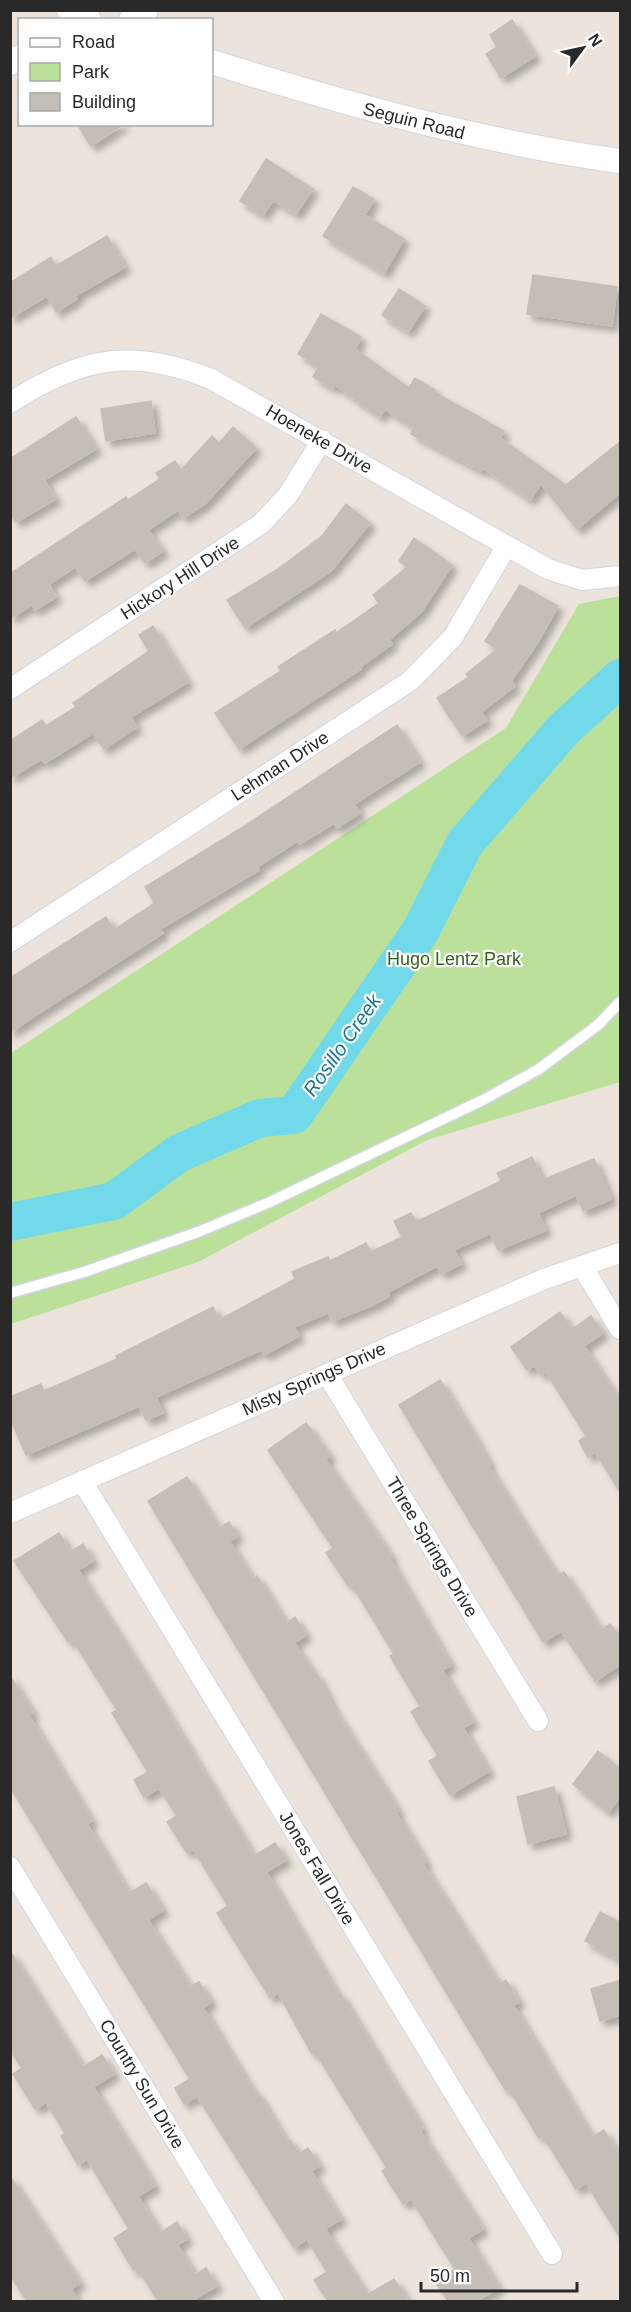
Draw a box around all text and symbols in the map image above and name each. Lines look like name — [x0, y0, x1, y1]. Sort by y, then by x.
legend — [18, 18, 213, 126]
north arrow — [553, 18, 613, 78]
text: N — [585, 31, 605, 50]
text: Road — [72, 32, 115, 52]
text: Park — [72, 62, 110, 82]
text: Building — [72, 92, 136, 112]
street label: Seguin Road — [361, 99, 467, 143]
street label: Hoeneke Drive — [262, 401, 376, 477]
street label: Hickory Hill Drive — [117, 532, 243, 624]
street label: Lehman Drive — [228, 727, 332, 805]
park label: Hugo Lentz Park — [387, 949, 522, 969]
water label: Rosillo Creek — [299, 989, 386, 1100]
street label: Misty Springs Drive — [239, 1338, 389, 1420]
street label: Three Springs Drive — [382, 1473, 482, 1621]
street label: Jones Fall Drive — [275, 1808, 359, 1928]
street label: Country Sun Drive — [96, 2016, 188, 2152]
scale bar — [421, 2255, 577, 2293]
text: 50 m — [430, 2266, 470, 2286]

